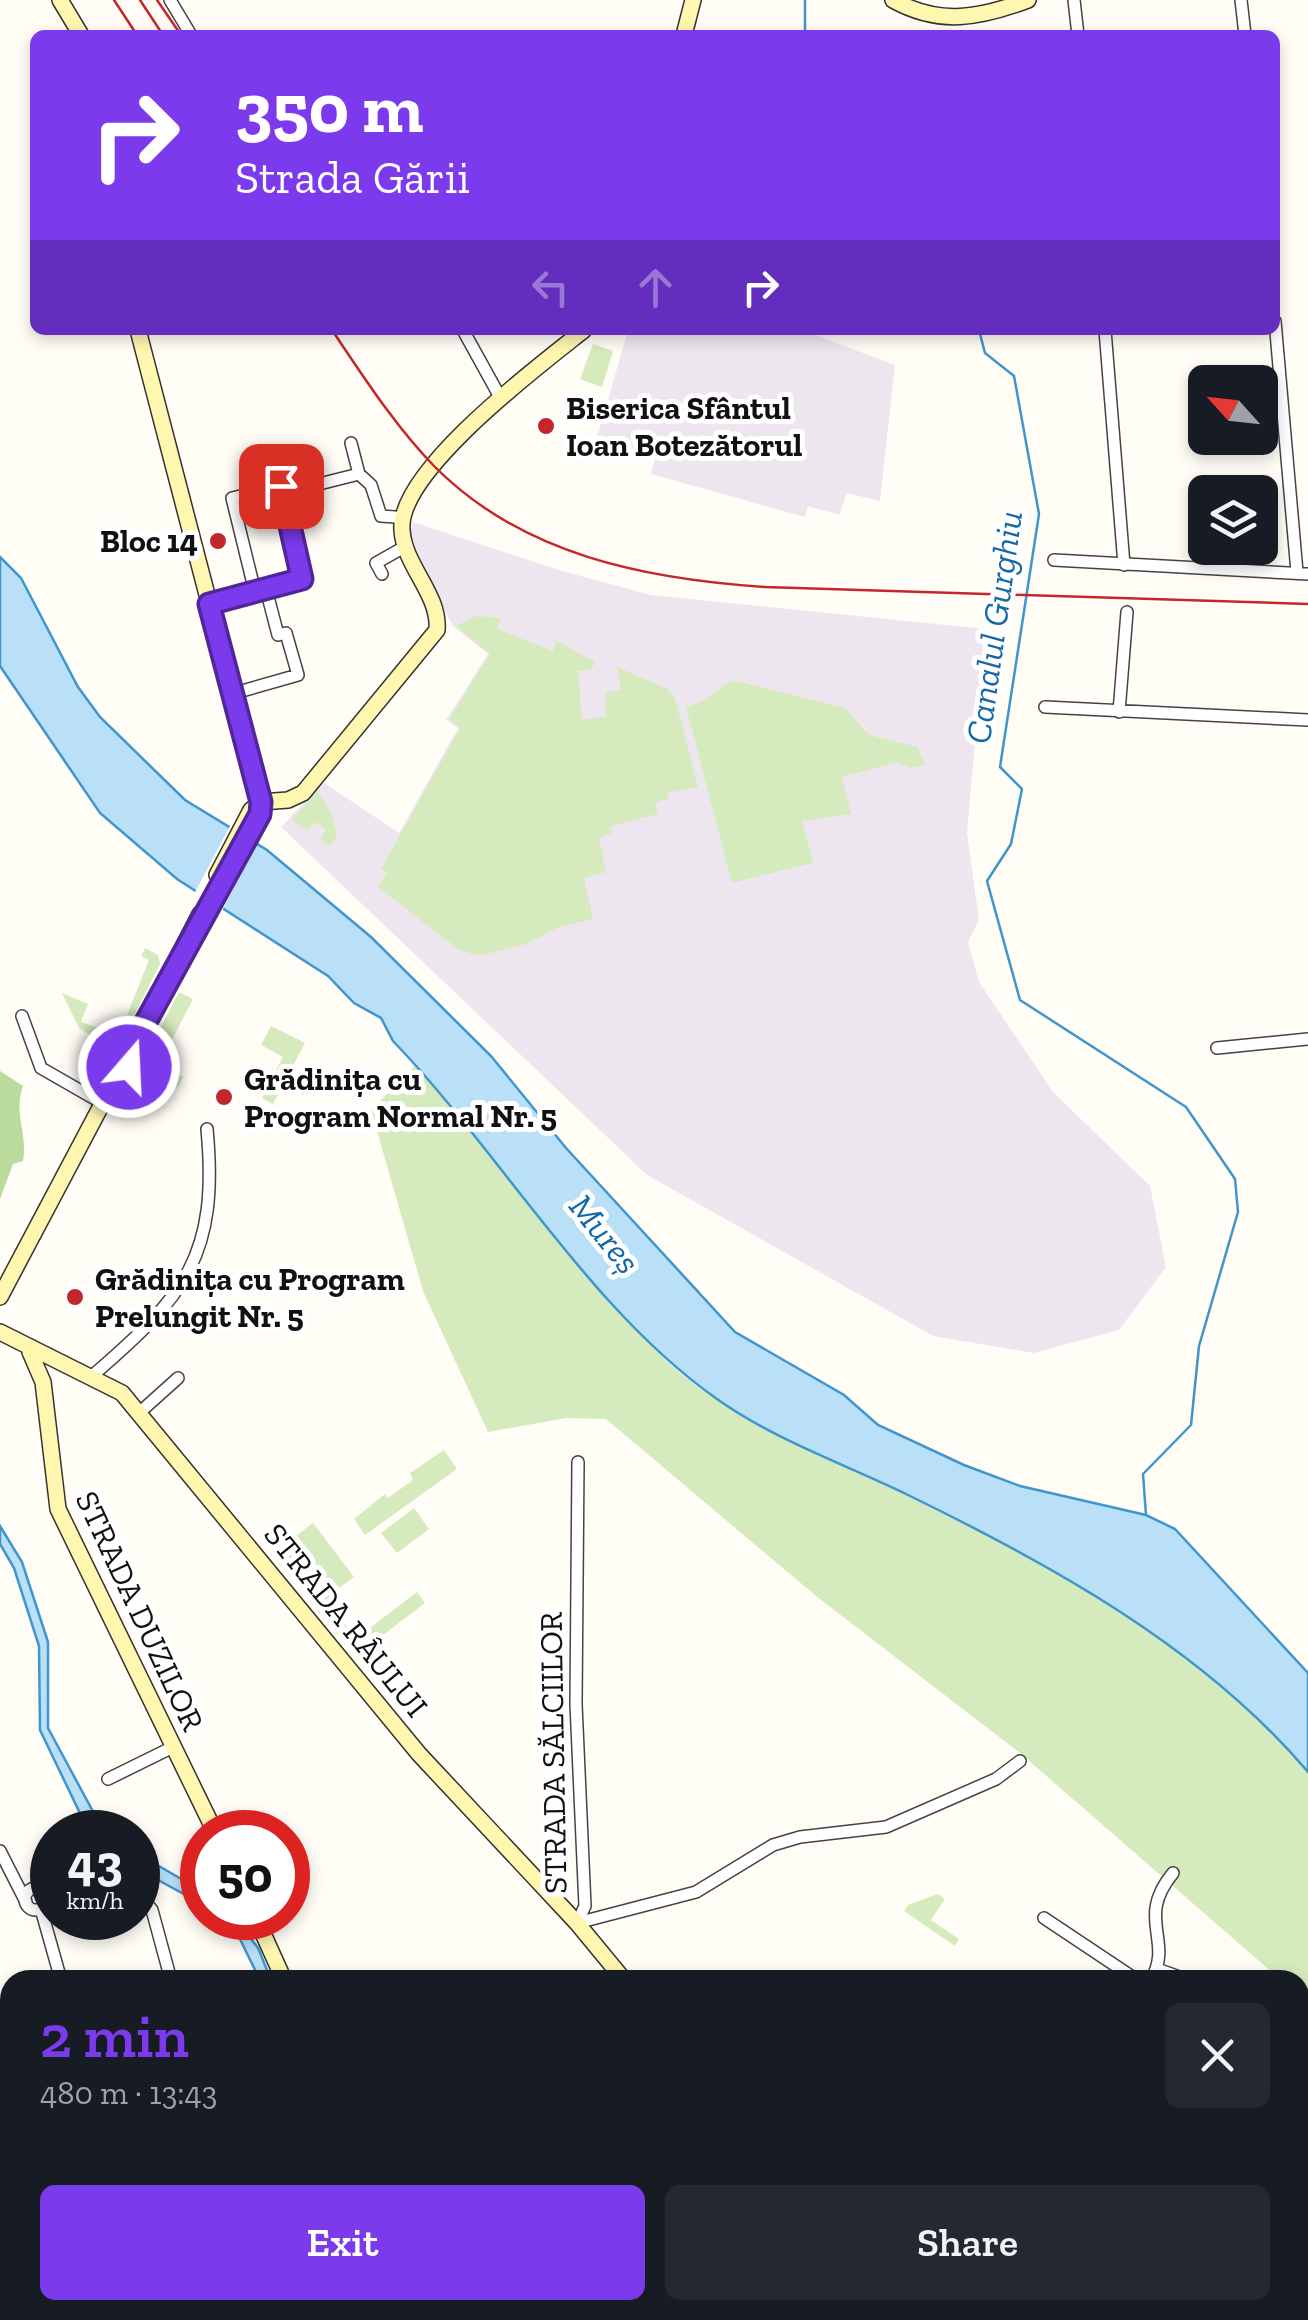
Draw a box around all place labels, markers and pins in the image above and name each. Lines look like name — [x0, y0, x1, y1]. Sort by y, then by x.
place label: Biserica Sfântul Ioan Botezătorul — [566, 389, 802, 464]
marker: Biserica Sfântul Ioan Botezătorul — [535, 415, 557, 437]
pin — [239, 444, 324, 529]
place label: Bloc 14 — [100, 522, 198, 560]
marker: Bloc 14 — [207, 530, 229, 552]
place label: Grădinița cu Program Normal Nr. 5 — [244, 1060, 557, 1135]
marker: Grădinița cu Program Normal Nr. 5 — [213, 1086, 235, 1108]
place label: Grădinița cu Program Prelungit Nr. 5 — [95, 1260, 405, 1335]
marker: Grădinița cu Program Prelungit Nr. 5 — [64, 1286, 86, 1308]

